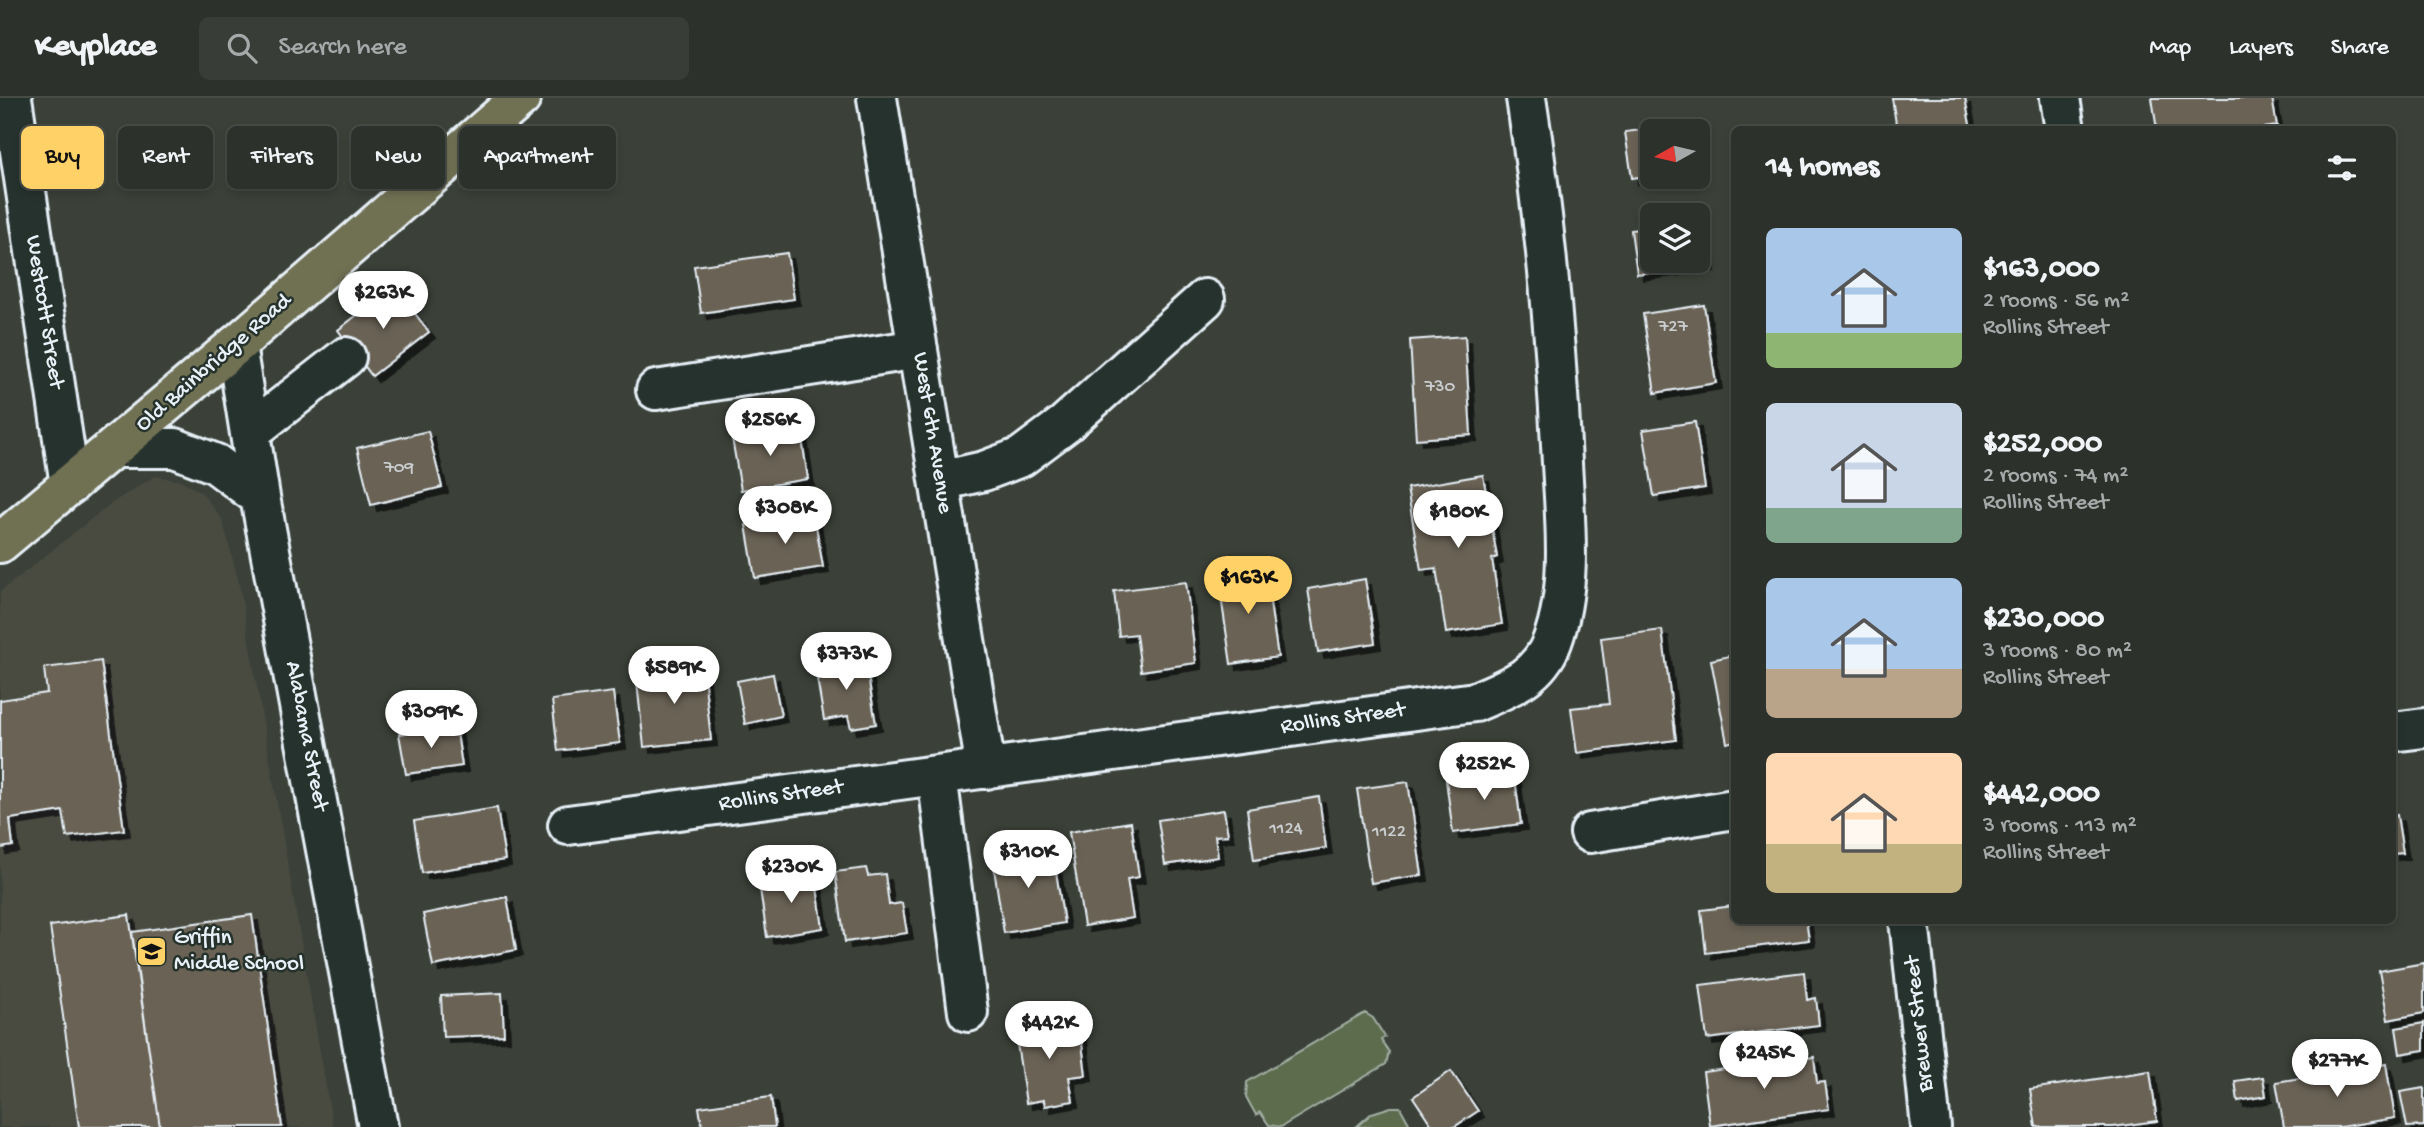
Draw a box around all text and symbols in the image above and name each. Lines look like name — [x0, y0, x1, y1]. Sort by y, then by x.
search box — [199, 17, 689, 80]
text: Keyplace — [35, 29, 157, 67]
icon: search — [223, 29, 261, 67]
text: Search here — [279, 33, 407, 64]
text: Map — [2149, 34, 2191, 63]
text: Layers — [2229, 34, 2293, 63]
text: Share — [2331, 34, 2389, 63]
north arrow — [1640, 119, 1710, 189]
map controls — [1640, 119, 1710, 273]
chip: Buy — [21, 126, 104, 189]
chip: Rent — [118, 126, 213, 189]
chip: Filters — [227, 126, 337, 189]
chip: New — [351, 126, 445, 189]
chip: Apartment — [459, 126, 616, 189]
icon: filters — [2323, 149, 2361, 187]
text: 14 homes — [1766, 151, 1879, 186]
button: layers — [1640, 203, 1710, 273]
street label: Westcott Street — [19, 234, 70, 392]
text: $163,000 — [1983, 253, 2100, 288]
icon: home — [1822, 256, 1906, 340]
pin: $263K — [334, 272, 432, 331]
text: $263K — [354, 280, 412, 307]
street label: Old Bainbridge Road — [131, 287, 299, 438]
text: 2 rooms · 56 m² — [1983, 288, 2129, 315]
text: Rollins Street — [1983, 315, 2108, 342]
house number: 727 — [1657, 316, 1689, 339]
street label: West 6th Avenue — [906, 351, 958, 517]
house number: 730 — [1424, 376, 1455, 399]
pin: $256K — [721, 398, 819, 458]
text: $256K — [741, 407, 799, 434]
text: $252,000 — [1983, 428, 2102, 463]
icon: home — [1822, 431, 1906, 515]
house number: 709 — [383, 457, 415, 480]
text: 2 rooms · 74 m² — [1983, 463, 2128, 490]
pin: $308K — [736, 486, 834, 546]
pin: $180K — [1409, 490, 1507, 550]
text: Rollins Street — [1983, 490, 2108, 517]
text: $308K — [755, 495, 815, 522]
text: $180K — [1429, 499, 1487, 526]
pin: $163K — [1199, 556, 1297, 616]
text: $163K — [1220, 565, 1276, 592]
text: $230,000 — [1983, 603, 2104, 638]
icon: home — [1822, 606, 1906, 690]
pin: $373K — [797, 632, 895, 692]
text: 3 rooms · 80 m² — [1983, 638, 2132, 665]
text: $373K — [817, 641, 875, 668]
pin: $589K — [625, 646, 723, 706]
text: $589K — [644, 655, 704, 682]
street label: Alabama Street — [278, 659, 334, 815]
text: Rollins Street — [1983, 665, 2108, 692]
pin: $309K — [382, 690, 480, 750]
street label: Rollins Street — [1279, 697, 1409, 741]
text: $309K — [401, 699, 461, 726]
pin: $252K — [1435, 742, 1533, 802]
text: $252K — [1455, 751, 1513, 778]
street label: Rollins Street — [717, 774, 847, 818]
text: $442,000 — [1983, 778, 2100, 813]
icon: home — [1822, 781, 1906, 865]
text: 3 rooms · 113 m² — [1983, 813, 2137, 840]
house number: 1124 — [1268, 818, 1303, 841]
house number: 1122 — [1371, 821, 1406, 844]
pin: $310K — [979, 830, 1077, 890]
text: $310K — [999, 839, 1057, 866]
text: Rollins Street — [1983, 840, 2108, 867]
pin: $230K — [742, 846, 840, 905]
text: $230K — [761, 854, 821, 881]
place label: Griffin Middle School — [174, 925, 304, 978]
school or university icon: Griffin Middle School — [134, 934, 168, 968]
street label: Brewer Street — [1899, 953, 1941, 1094]
pin: $442K — [1000, 1002, 1098, 1061]
text: $442K — [1021, 1010, 1077, 1037]
pin: $245K — [1715, 1032, 1813, 1091]
text: $245K — [1735, 1040, 1793, 1067]
pin: $277K — [2288, 1040, 2386, 1099]
text: $277K — [2308, 1048, 2366, 1075]

